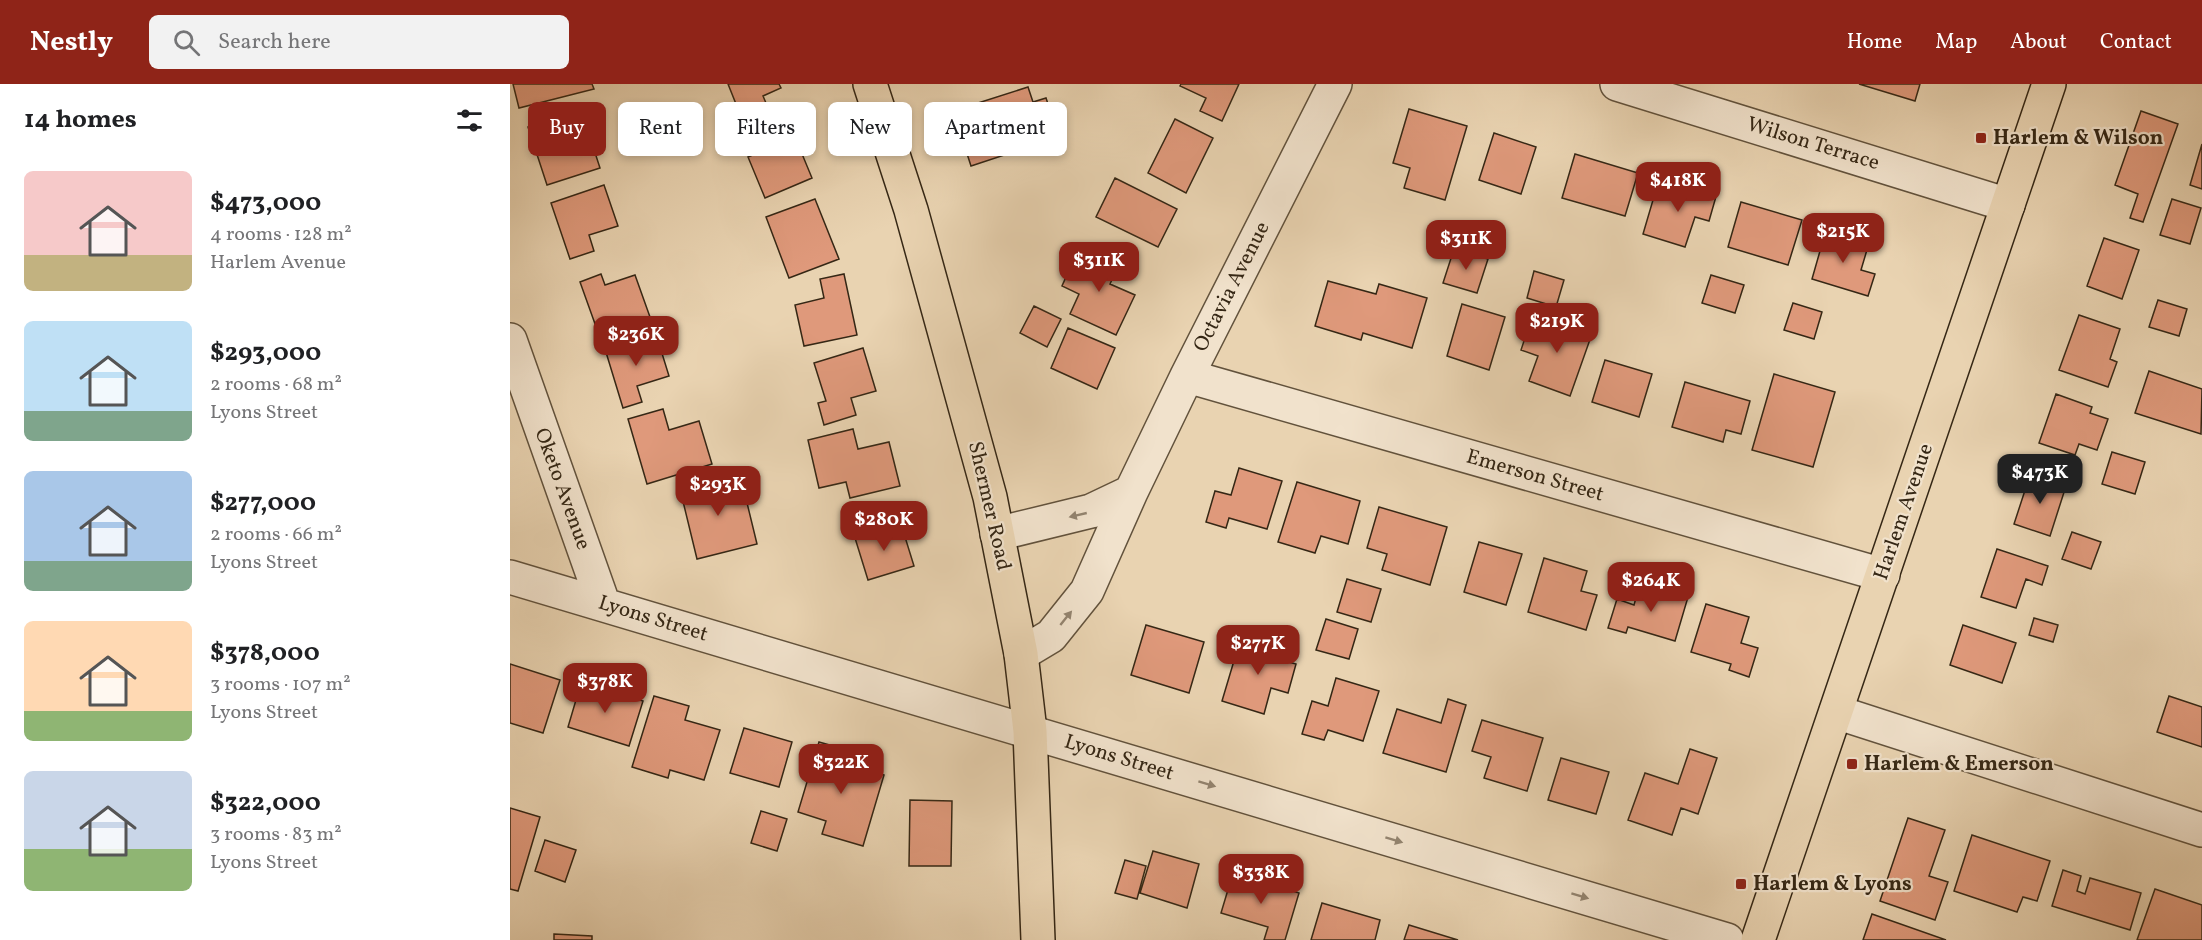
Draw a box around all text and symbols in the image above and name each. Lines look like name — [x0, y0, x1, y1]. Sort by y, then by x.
search box — [149, 15, 569, 69]
text: Nestly — [30, 23, 113, 62]
icon: search — [170, 26, 203, 59]
text: Search here — [218, 27, 331, 58]
text: Home — [1847, 28, 1902, 57]
text: Map — [1935, 28, 1977, 57]
text: About — [2010, 28, 2067, 57]
text: Contact — [2100, 28, 2172, 57]
text: 14 homes — [24, 102, 137, 138]
chip: Buy — [528, 102, 606, 156]
chip: Rent — [618, 102, 703, 156]
chip: Filters — [715, 102, 816, 156]
chip: New — [828, 102, 912, 156]
chip: Apartment — [924, 102, 1067, 156]
icon: filters — [453, 104, 486, 137]
street label: Wilson Terrace — [1743, 110, 1883, 178]
place label: Harlem & Wilson — [1993, 124, 2164, 153]
marker: Harlem & Wilson — [1974, 131, 1988, 145]
pin: $418K — [1636, 162, 1720, 213]
text: $418K — [1650, 167, 1706, 195]
text: $473,000 — [210, 185, 321, 221]
icon: home — [72, 195, 144, 267]
pin: $215K — [1801, 213, 1885, 264]
street label: Octavia Avenue — [1187, 217, 1277, 357]
text: $215K — [1816, 218, 1870, 246]
pin: $311K — [1424, 220, 1508, 271]
text: 4 rooms · 128 m² — [210, 221, 352, 249]
text: $311K — [1440, 225, 1492, 253]
pin: $311K — [1057, 242, 1141, 293]
text: $311K — [1073, 247, 1125, 275]
text: Harlem Avenue — [210, 249, 346, 277]
pin: $219K — [1515, 303, 1599, 354]
text: $219K — [1529, 308, 1585, 336]
pin: $236K — [594, 316, 678, 367]
text: $236K — [608, 321, 664, 349]
text: $293,000 — [210, 335, 321, 371]
icon: home — [72, 345, 144, 417]
text: 2 rooms · 68 m² — [210, 371, 342, 399]
text: Lyons Street — [210, 399, 318, 427]
street label: Oketo Avenue — [527, 424, 597, 554]
street label: Shermer Road — [960, 439, 1018, 573]
street label: Harlem Avenue — [1867, 440, 1941, 584]
street label: Emerson Street — [1463, 443, 1607, 509]
pin: $473K — [1998, 454, 2082, 505]
text: $473K — [2011, 459, 2069, 487]
pin: $293K — [676, 466, 760, 517]
text: $293K — [690, 471, 747, 499]
text: $277,000 — [210, 485, 316, 521]
icon: home — [72, 495, 144, 567]
pin: $280K — [842, 501, 926, 552]
text: $280K — [854, 506, 914, 534]
one-way arrow — [1068, 510, 1087, 520]
text: 2 rooms · 66 m² — [210, 521, 342, 549]
text: Lyons Street — [210, 549, 318, 577]
pin: $264K — [1609, 562, 1693, 613]
text: $264K — [1622, 567, 1680, 595]
street label: Lyons Street — [595, 589, 711, 649]
one-way arrow — [1059, 610, 1071, 625]
pin: $277K — [1216, 625, 1300, 676]
text: $277K — [1231, 630, 1285, 658]
text: $378,000 — [210, 635, 320, 671]
icon: home — [72, 645, 144, 717]
pin: $378K — [563, 663, 647, 714]
text: $378K — [577, 668, 633, 696]
text: 3 rooms · 107 m² — [210, 671, 351, 699]
text: Lyons Street — [210, 699, 318, 727]
street label: Lyons Street — [1061, 728, 1177, 788]
pin: $322K — [799, 744, 883, 795]
text: $322K — [813, 749, 869, 777]
place label: Harlem & Emerson — [1864, 750, 2054, 779]
marker: Harlem & Emerson — [1845, 757, 1859, 771]
one-way arrow — [1198, 780, 1216, 789]
text: $322,000 — [210, 785, 321, 821]
icon: home — [72, 795, 144, 867]
text: 3 rooms · 83 m² — [210, 821, 342, 849]
one-way arrow — [1385, 836, 1403, 845]
text: Lyons Street — [210, 849, 318, 877]
pin: $338K — [1219, 854, 1303, 905]
text: $338K — [1233, 859, 1289, 887]
place label: Harlem & Lyons — [1753, 870, 1912, 899]
marker: Harlem & Lyons — [1734, 877, 1748, 891]
one-way arrow — [1571, 892, 1589, 901]

